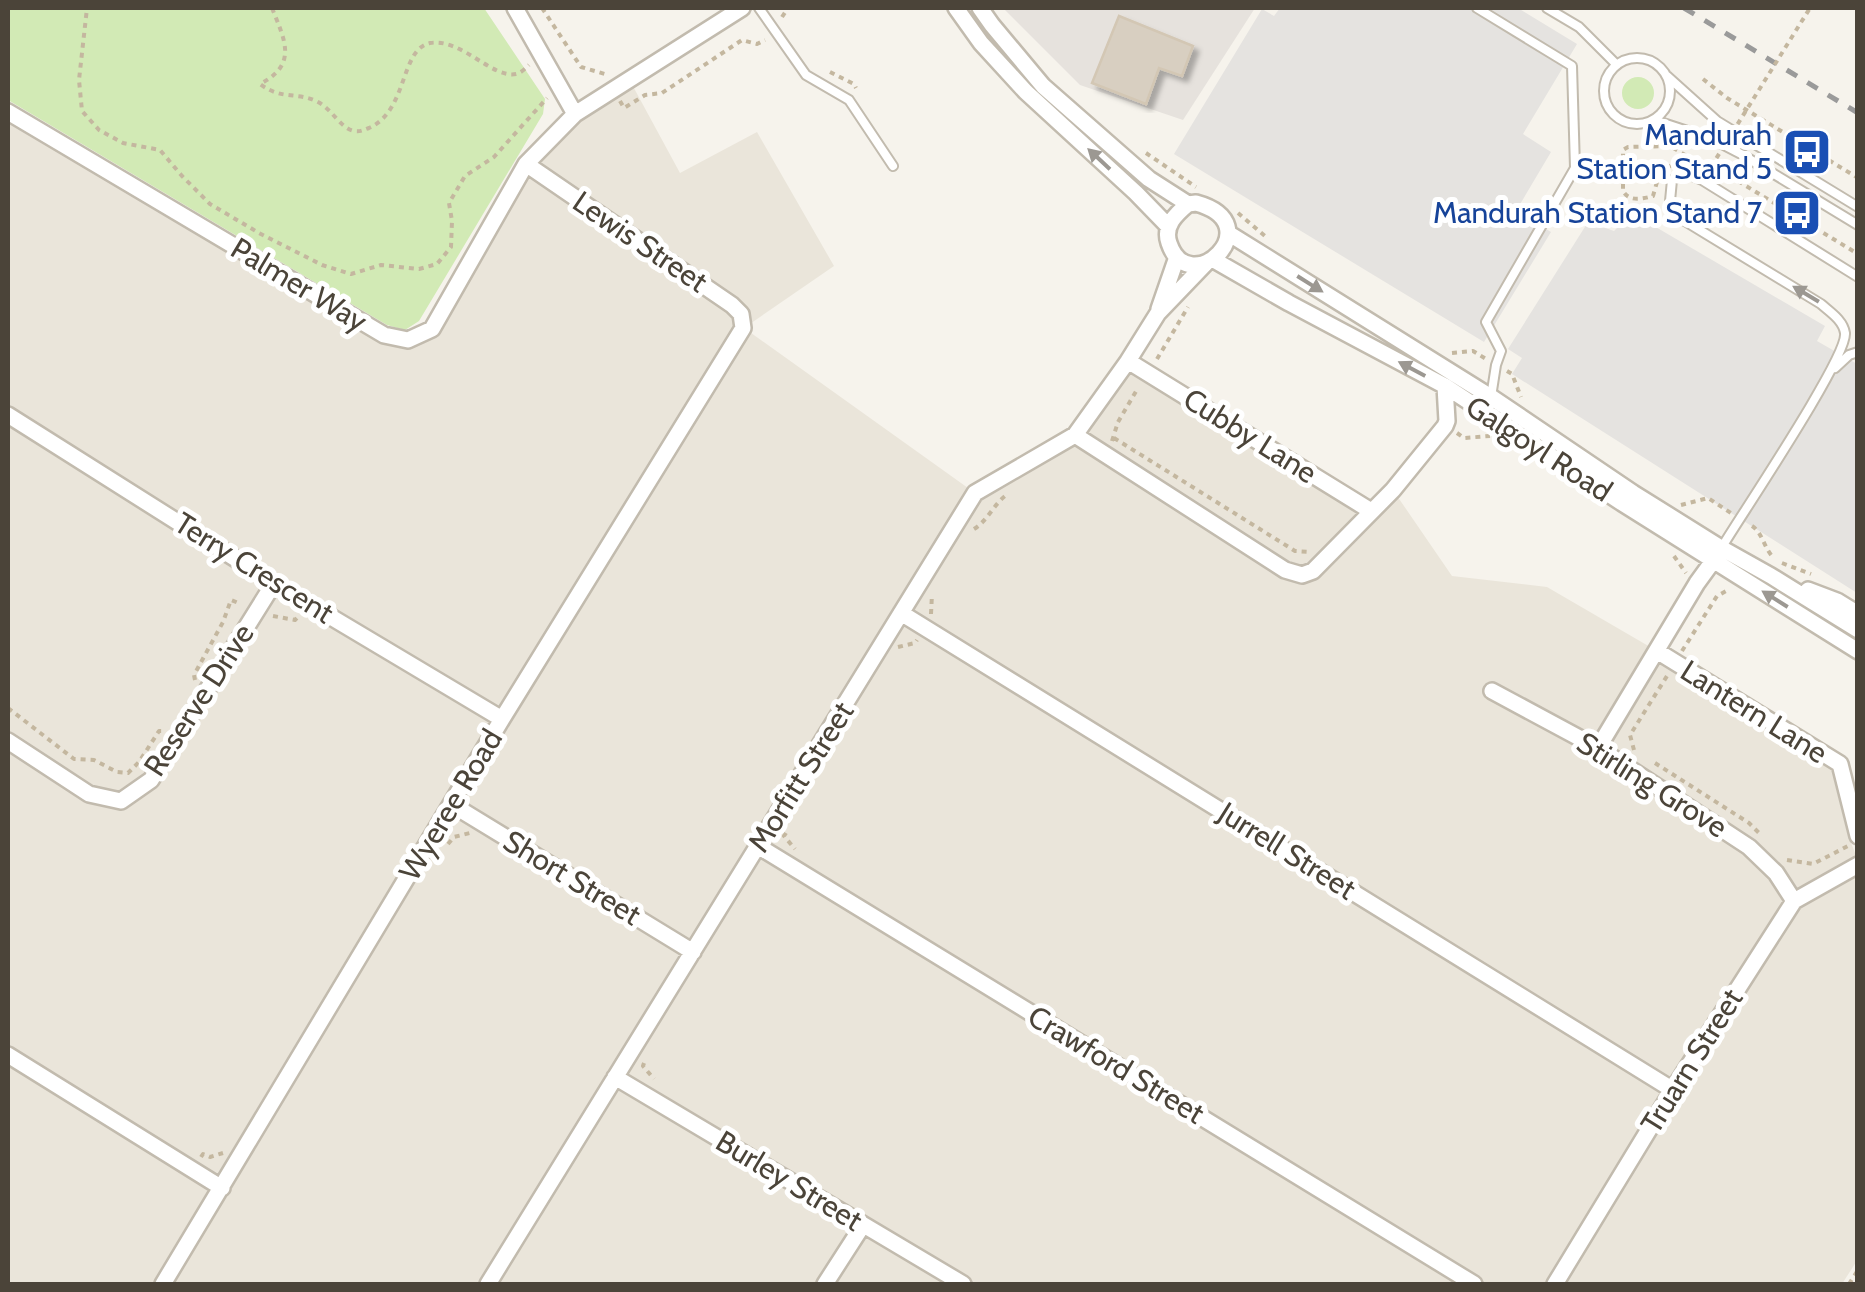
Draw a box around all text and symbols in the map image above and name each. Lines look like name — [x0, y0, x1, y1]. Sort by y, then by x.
place label: Mandurah Station Stand 5 — [1576, 116, 1772, 187]
bus stop icon: Mandurah Station Stand 5 — [1781, 126, 1833, 178]
one-way arrow — [1087, 148, 1111, 171]
street label: Lewis Street — [566, 183, 715, 300]
bus stop icon: Mandurah Station Stand 7 — [1771, 187, 1823, 239]
place label: Mandurah Station Stand 7 — [1433, 194, 1762, 231]
street label: Palmer Way — [224, 230, 374, 340]
one-way arrow — [1296, 275, 1324, 293]
one-way arrow — [1792, 286, 1820, 303]
one-way arrow — [1398, 361, 1427, 378]
street label: Cubby Lane — [1177, 380, 1324, 491]
street label: Galgoyl Road — [1459, 388, 1619, 510]
street label: Terry Crescent — [168, 504, 341, 631]
one-way arrow — [1761, 591, 1789, 608]
street label: Reserve Drive — [136, 617, 261, 783]
street label: Lantern Lane — [1674, 652, 1834, 771]
street label: Morfitt Street — [740, 695, 861, 859]
street label: Wyeree Road — [391, 722, 510, 887]
street label: Stirling Grove — [1570, 724, 1734, 845]
street label: Jurrell Street — [1211, 793, 1363, 907]
street label: Short Street — [497, 822, 648, 933]
street label: Truarn Street — [1633, 982, 1750, 1140]
street label: Crawford Street — [1021, 997, 1211, 1132]
street label: Burley Street — [709, 1122, 869, 1239]

